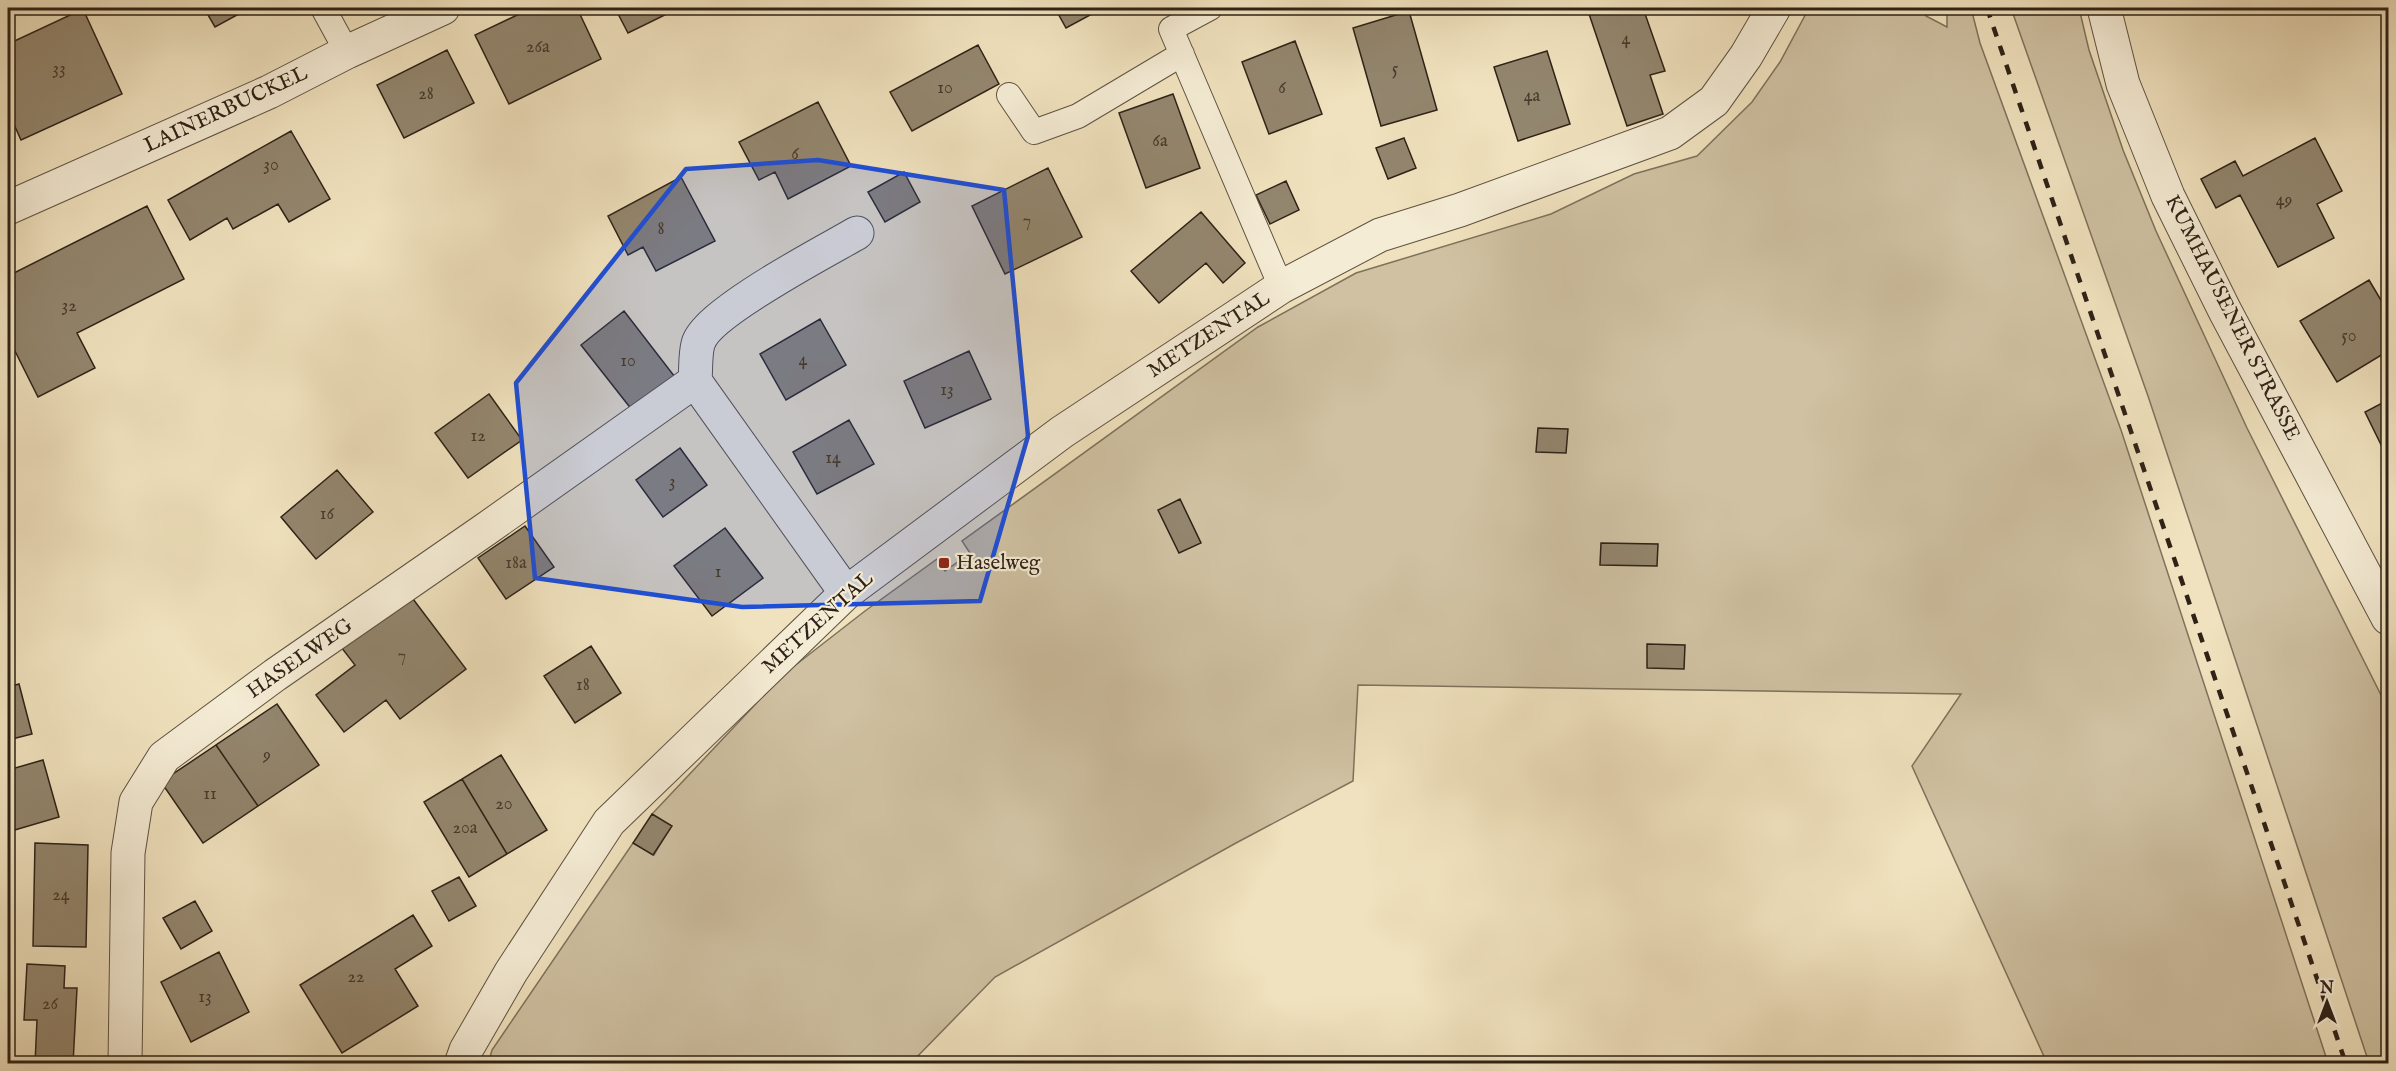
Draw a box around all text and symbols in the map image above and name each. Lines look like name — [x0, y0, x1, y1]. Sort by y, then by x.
house number: 4 — [1622, 28, 1631, 51]
house number: 26a — [526, 36, 550, 59]
house number: 33 — [52, 58, 66, 81]
house number: 5 — [1392, 58, 1399, 81]
street label: LAINERBUCKEL — [140, 60, 312, 160]
house number: 10 — [937, 77, 953, 100]
house number: 6 — [1278, 77, 1286, 100]
house number: 28 — [418, 83, 434, 106]
house number: 4a — [1524, 85, 1541, 108]
house number: 6a — [1152, 130, 1168, 153]
house number: 6 — [791, 143, 799, 166]
house number: 30 — [263, 154, 279, 177]
house number: 49 — [2276, 189, 2292, 212]
street label: KUMHAUSENER STRASSE — [2158, 191, 2306, 445]
house number: 7 — [1023, 210, 1031, 233]
house number: 8 — [657, 218, 665, 241]
street label: METZENTAL — [1143, 285, 1275, 385]
house number: 32 — [61, 295, 77, 318]
house number: 50 — [2341, 325, 2357, 348]
house number: 4 — [799, 349, 808, 372]
house number: 10 — [620, 350, 636, 373]
house number: 13 — [940, 379, 954, 402]
house number: 12 — [470, 425, 486, 448]
house number: 14 — [825, 447, 841, 470]
house number: 3 — [669, 471, 675, 494]
house number: 16 — [320, 503, 335, 526]
place label: Haselweg — [956, 550, 1041, 577]
house number: 18a — [505, 552, 527, 575]
marker: Haselweg — [937, 556, 951, 570]
house number: 1 — [715, 561, 721, 584]
street label: METZENTAL — [757, 566, 879, 680]
street label: HASELWEG — [242, 612, 358, 705]
house number: 7 — [398, 645, 406, 668]
house number: 18 — [576, 674, 590, 697]
house number: 9 — [262, 744, 271, 767]
house number: 11 — [203, 783, 217, 806]
house number: 20 — [495, 793, 513, 816]
house number: 20a — [452, 817, 478, 840]
house number: 24 — [52, 884, 70, 907]
house number: 22 — [348, 966, 364, 989]
north arrow — [2297, 972, 2357, 1032]
text: N — [2319, 979, 2334, 999]
house number: 13 — [198, 986, 212, 1009]
house number: 26 — [42, 993, 58, 1016]

